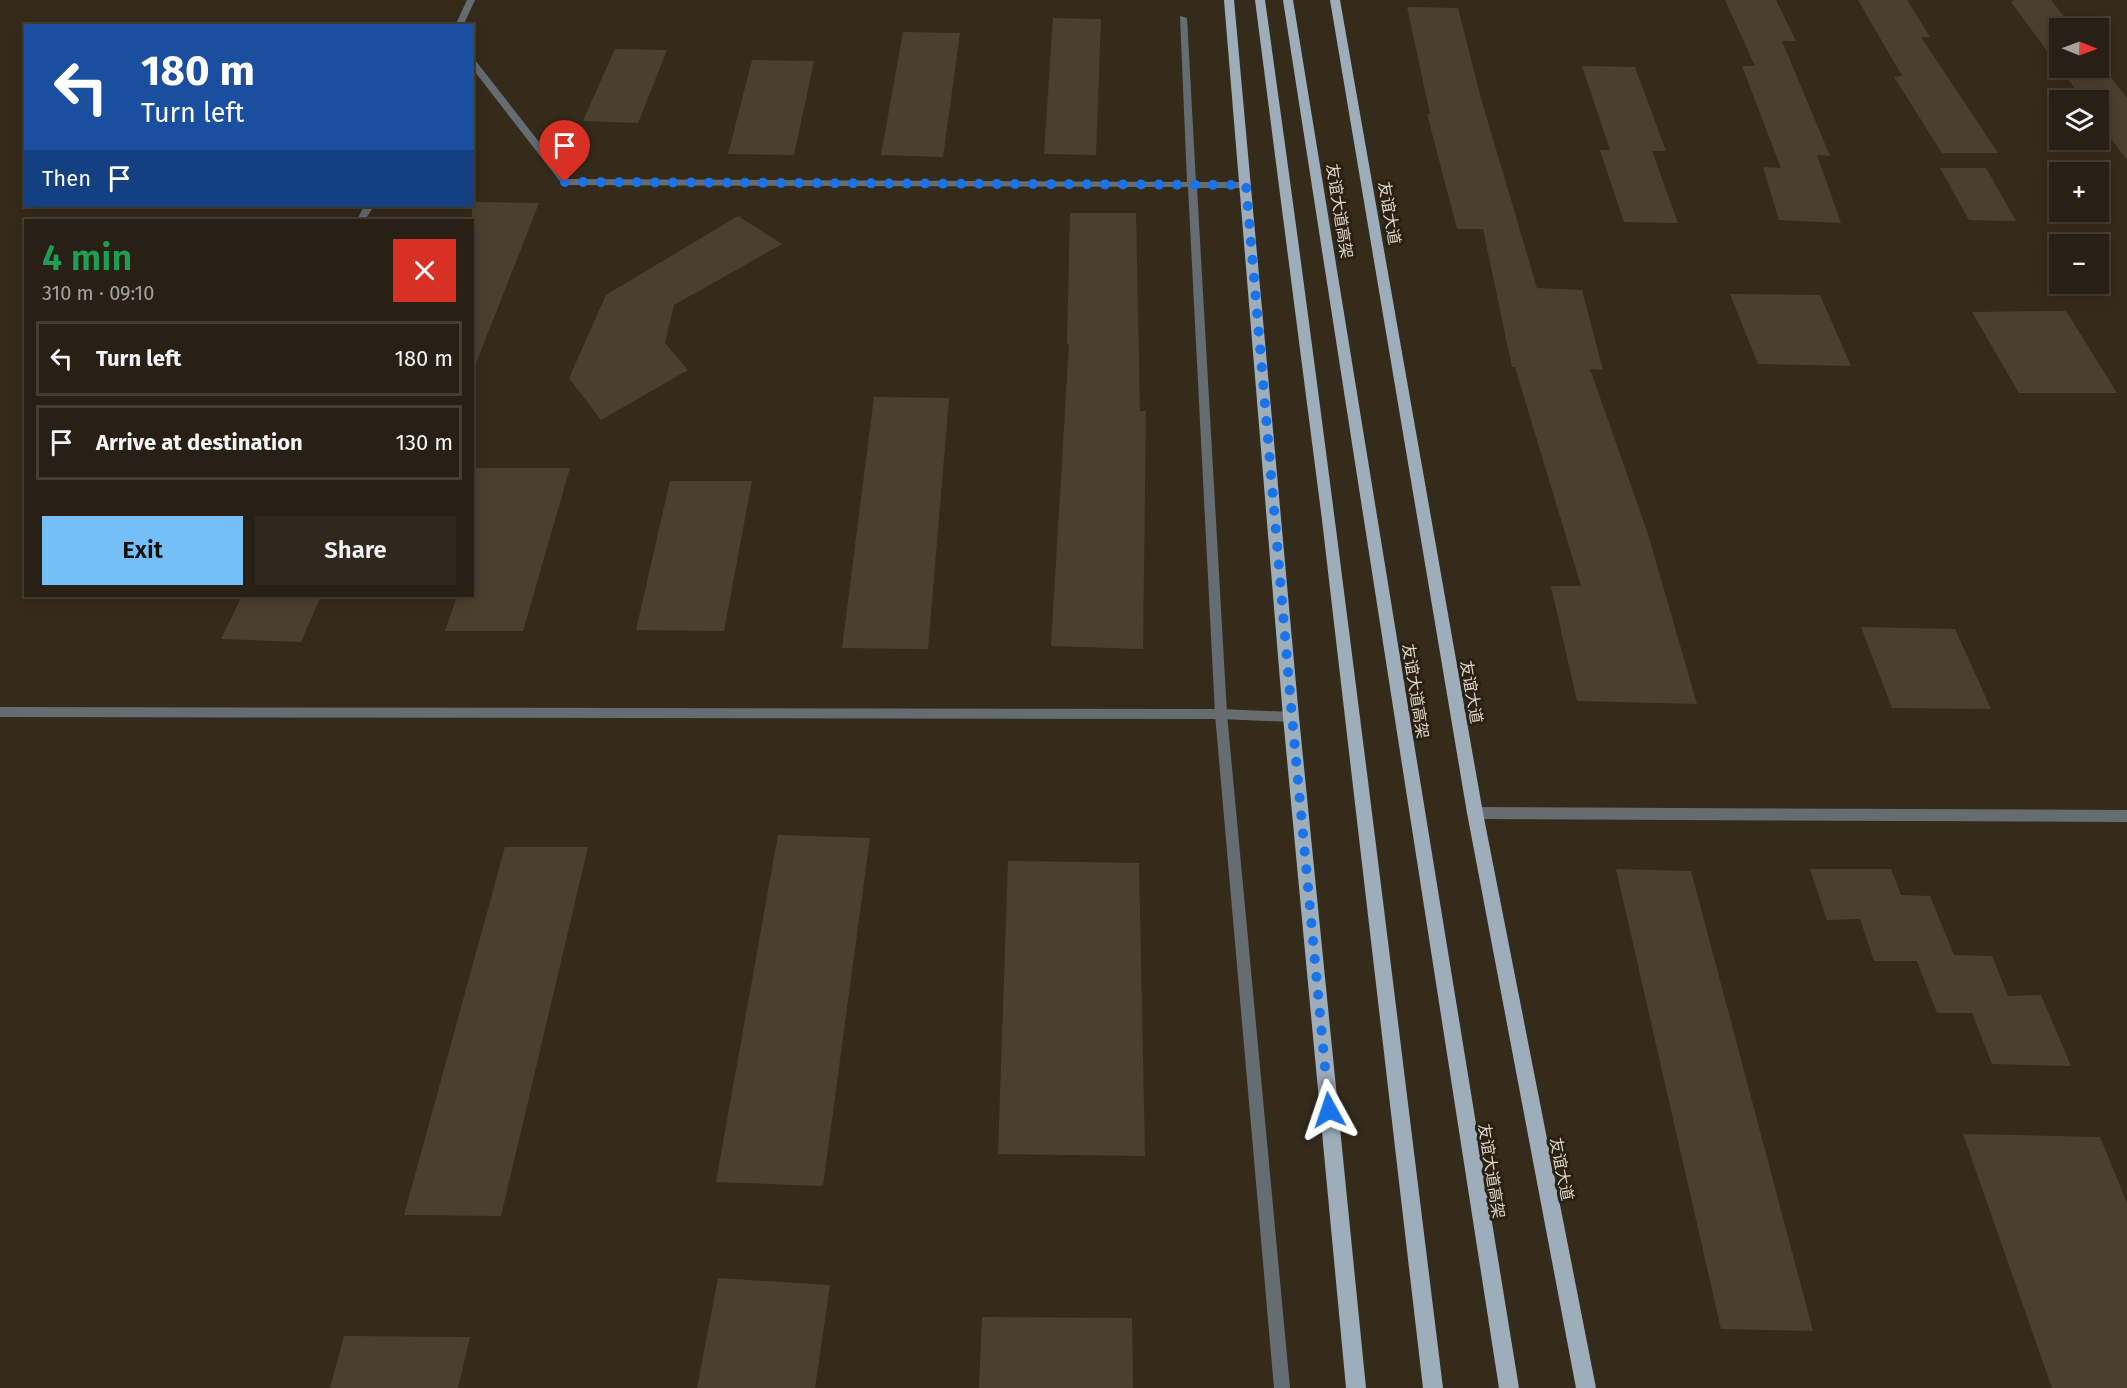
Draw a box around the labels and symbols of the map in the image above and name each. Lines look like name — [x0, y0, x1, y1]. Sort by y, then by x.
north arrow — [2049, 18, 2109, 78]
pin — [539, 120, 590, 182]
street label: 友谊大道高架 — [1323, 162, 1356, 260]
street label: 友谊大道 — [1375, 180, 1404, 246]
street label: 友谊大道高架 — [1399, 642, 1432, 740]
street label: 友谊大道 — [1457, 659, 1486, 725]
position arrow — [1297, 1078, 1361, 1142]
street label: 友谊大道高架 — [1475, 1122, 1508, 1220]
street label: 友谊大道 — [1546, 1136, 1577, 1202]

